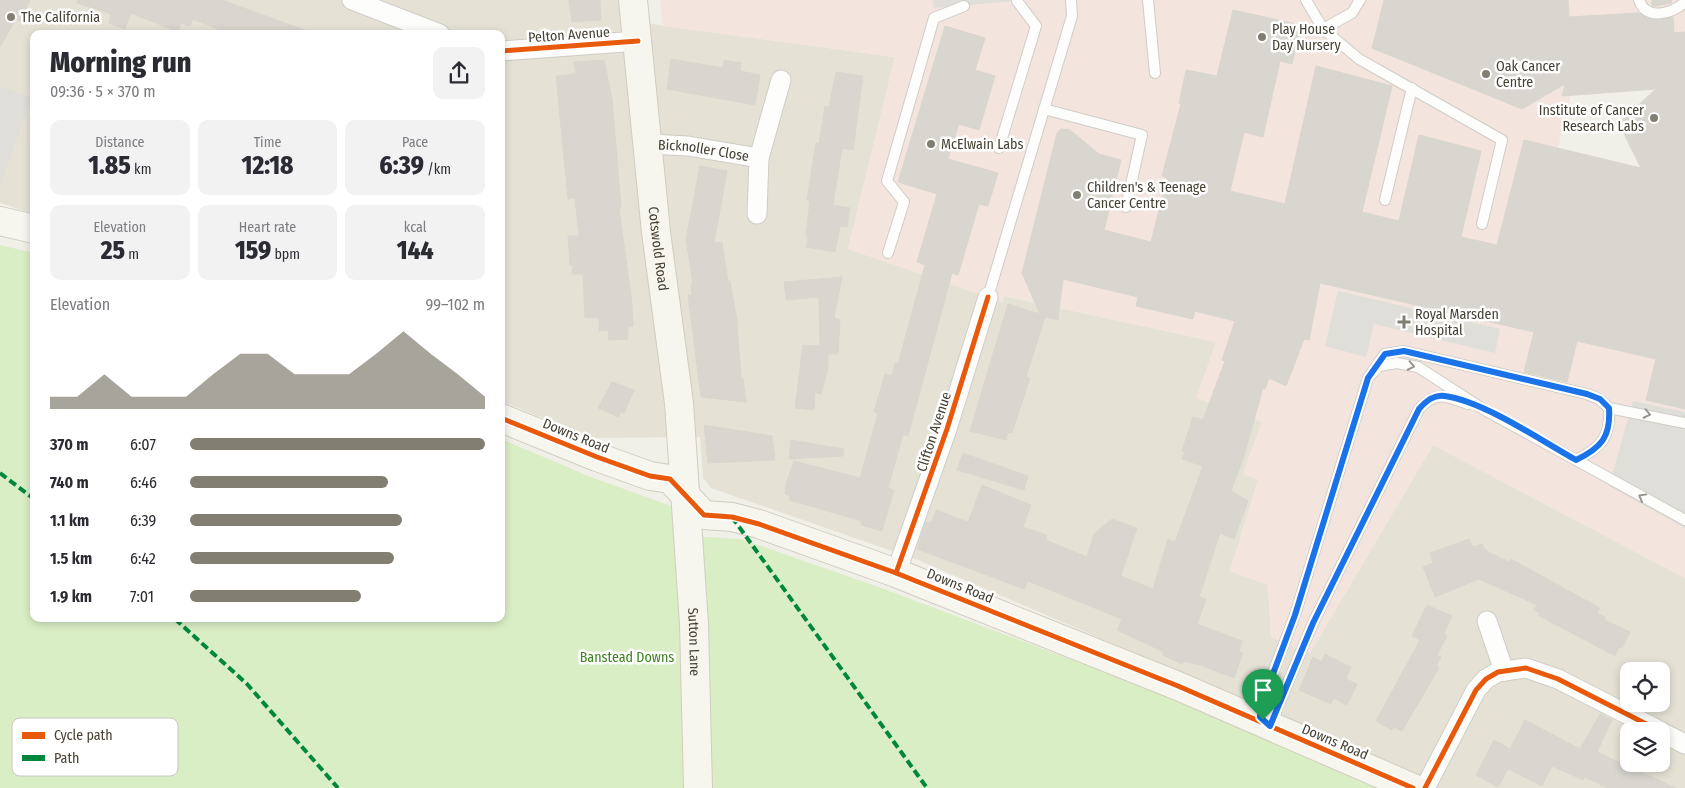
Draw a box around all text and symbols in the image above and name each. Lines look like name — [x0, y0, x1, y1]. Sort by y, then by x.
place label: The California — [21, 9, 100, 26]
marker: The California — [5, 11, 17, 23]
place label: Play House Day Nursery — [1272, 21, 1341, 54]
street label: Pelton Avenue — [528, 24, 611, 46]
marker: Play House Day Nursery — [1256, 31, 1268, 43]
text: Morning run — [50, 46, 191, 79]
button: share — [433, 47, 485, 99]
place label: Oak Cancer Centre — [1496, 58, 1560, 91]
marker: Oak Cancer Centre — [1480, 68, 1492, 80]
text: 09:36 · 5 × 370 m — [50, 82, 156, 101]
place label: Institute of Cancer Research Labs — [1539, 102, 1644, 135]
marker: Institute of Cancer Research Labs — [1648, 112, 1660, 124]
text: Distance — [95, 134, 144, 151]
text: Time — [254, 134, 281, 151]
text: Pace — [402, 134, 428, 151]
street label: Bicknoller Close — [658, 136, 751, 165]
place label: McElwain Labs — [941, 136, 1024, 153]
marker: McElwain Labs — [925, 138, 937, 150]
text: 1.85 — [88, 151, 131, 181]
text: 12:18 — [242, 151, 293, 181]
text: 6:39 — [379, 151, 424, 181]
text: km — [131, 161, 151, 178]
text: /km — [424, 161, 451, 178]
place label: Children's & Teenage Cancer Centre — [1087, 179, 1206, 212]
marker: Children's & Teenage Cancer Centre — [1071, 189, 1083, 201]
street label: Cotswold Road — [645, 206, 672, 292]
text: Elevation — [93, 219, 146, 236]
text: Heart rate — [239, 219, 296, 236]
text: kcal — [404, 219, 427, 236]
text: 25 — [101, 236, 125, 266]
text: 159 — [235, 236, 271, 266]
text: 144 — [397, 236, 434, 266]
text: m — [125, 246, 139, 263]
text: bpm — [271, 246, 300, 263]
text: Elevation — [50, 295, 110, 314]
text: 99–102 m — [425, 295, 485, 314]
place label: Royal Marsden Hospital — [1415, 306, 1499, 339]
marker: Royal Marsden Hospital — [1397, 315, 1411, 329]
one-way arrow — [1407, 360, 1416, 370]
street label: Clifton Avenue — [913, 390, 955, 474]
one-way arrow — [1643, 408, 1652, 419]
street label: Downs Road — [540, 415, 612, 457]
text: 370 m — [50, 435, 88, 454]
text: 6:07 — [130, 435, 156, 454]
text: 740 m — [50, 473, 89, 492]
text: 6:46 — [130, 473, 157, 492]
one-way arrow — [1638, 493, 1647, 503]
text: 1.1 km — [50, 511, 89, 530]
text: 6:39 — [130, 511, 156, 530]
text: 1.5 km — [50, 549, 92, 568]
text: 6:42 — [130, 549, 156, 568]
street label: Downs Road — [924, 565, 996, 607]
text: 1.9 km — [50, 587, 92, 606]
text: 7:01 — [130, 587, 154, 606]
street label: Sutton Lane — [684, 607, 704, 676]
park label: Banstead Downs — [580, 649, 674, 666]
map controls — [1620, 662, 1670, 772]
button: locate — [1620, 662, 1670, 712]
pin — [1242, 669, 1284, 720]
icon: arrive — [1249, 676, 1277, 704]
legend — [12, 718, 178, 776]
street label: Downs Road — [1299, 720, 1371, 764]
button: layers — [1620, 722, 1670, 772]
text: Cycle path — [54, 727, 113, 744]
text: Path — [54, 750, 79, 767]

